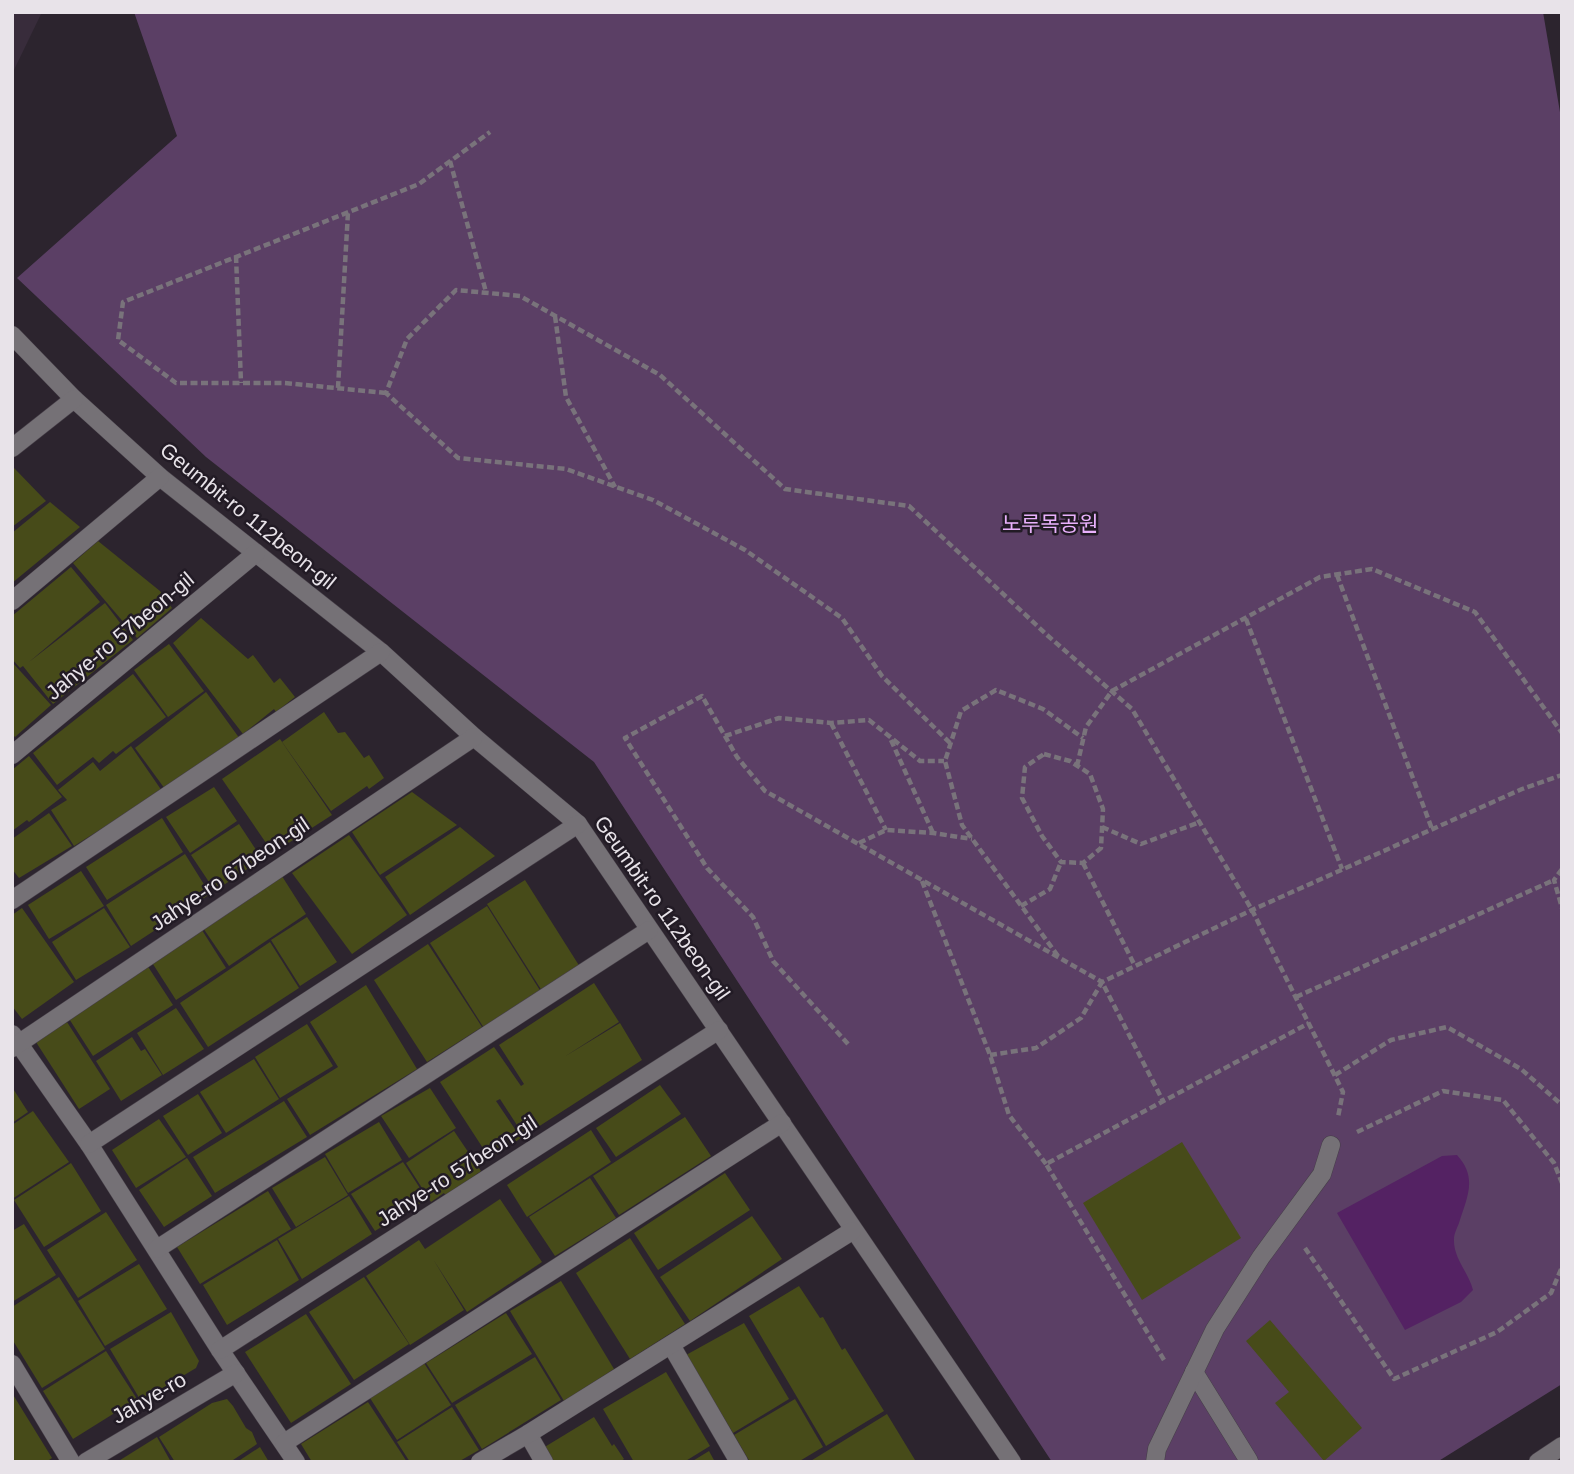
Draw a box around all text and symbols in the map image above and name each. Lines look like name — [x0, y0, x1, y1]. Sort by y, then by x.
street label: Geumbit-ro 112beon-gil — [156, 438, 341, 593]
park label: 노루목공원 — [1002, 512, 1098, 535]
street label: Jahye-ro 57beon-gil — [41, 567, 198, 704]
street label: Geumbit-ro 112beon-gil — [590, 811, 735, 1004]
street label: Jahye-ro 67beon-gil — [146, 812, 313, 935]
street label: Jahye-ro 57beon-gil — [373, 1110, 541, 1231]
street label: Jahye-ro — [108, 1367, 190, 1428]

